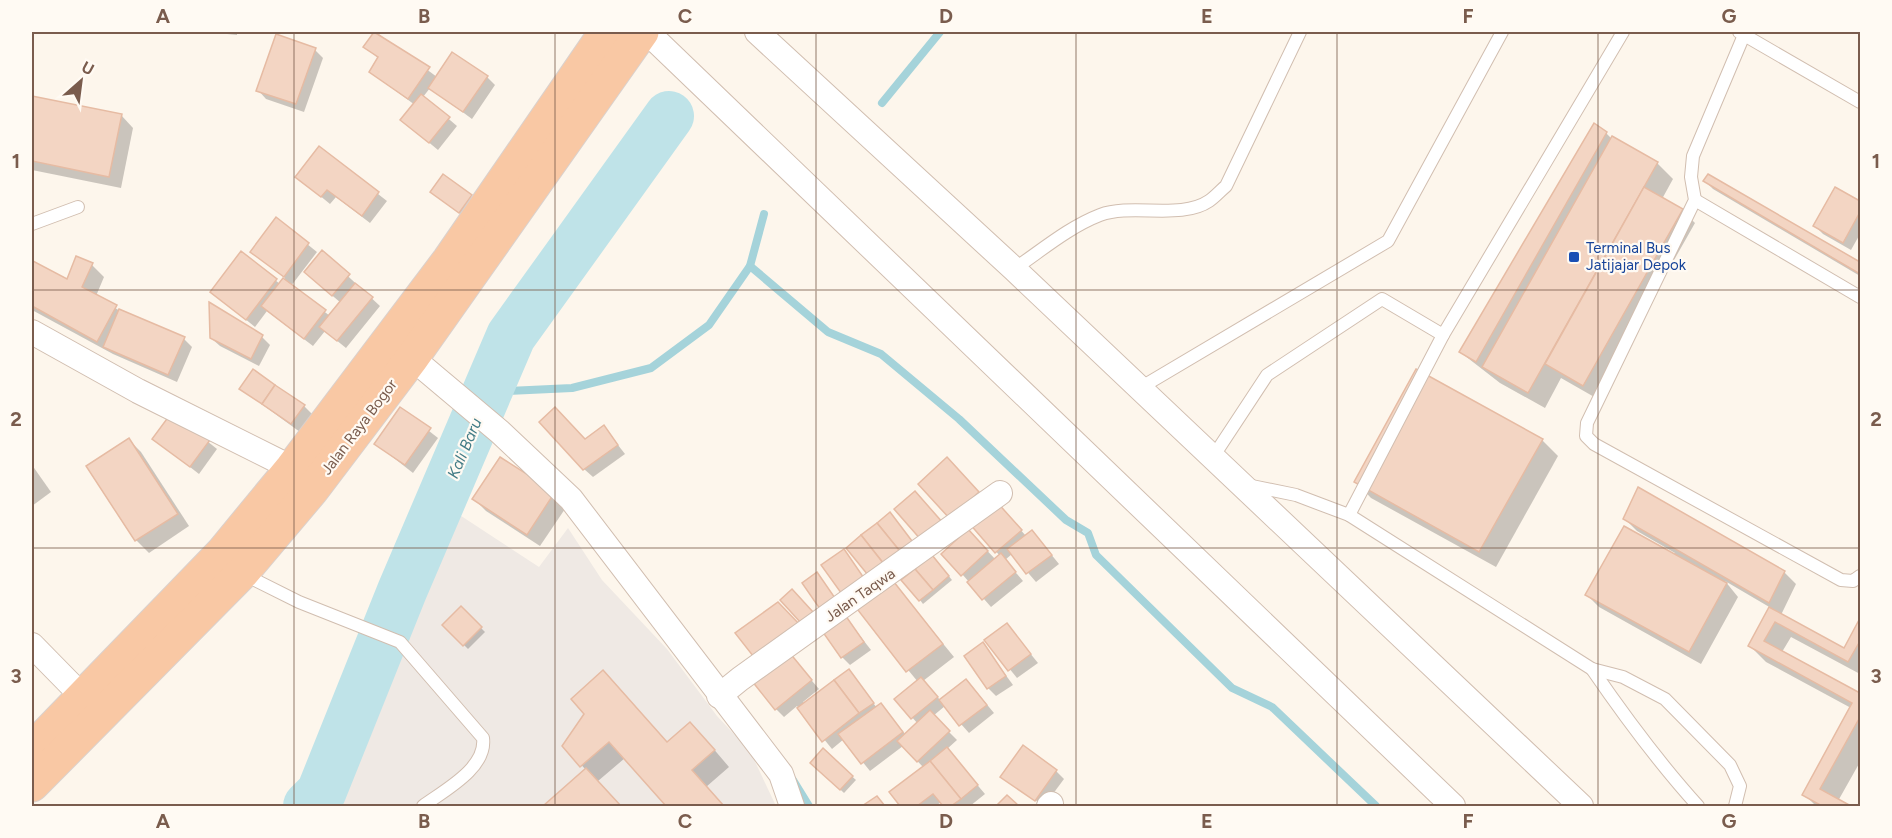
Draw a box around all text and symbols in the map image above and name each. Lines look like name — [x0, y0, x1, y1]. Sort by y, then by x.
text: A — [156, 4, 171, 28]
text: B — [418, 4, 430, 28]
text: C — [678, 4, 692, 28]
text: D — [939, 4, 953, 28]
text: E — [1201, 4, 1213, 28]
text: F — [1462, 4, 1474, 28]
text: G — [1722, 4, 1737, 28]
north arrow — [51, 51, 111, 111]
text: U — [78, 57, 97, 79]
text: 1 — [12, 149, 20, 173]
text: 1 — [1872, 149, 1880, 173]
place label: Terminal Bus Jatijajar Depok — [1586, 239, 1687, 274]
marker: Terminal Bus Jatijajar Depok — [1567, 250, 1581, 264]
street label: Jalan Raya Bogor — [317, 376, 401, 478]
text: 2 — [10, 407, 22, 431]
text: 2 — [1870, 407, 1882, 431]
water label: Kali Baru — [443, 415, 486, 481]
street label: Jalan Taqwa — [822, 564, 898, 626]
text: 3 — [10, 664, 22, 688]
text: 3 — [1870, 664, 1882, 688]
text: A — [156, 809, 171, 833]
text: B — [418, 809, 430, 833]
text: C — [678, 809, 692, 833]
text: D — [939, 809, 953, 833]
text: E — [1201, 809, 1213, 833]
text: F — [1462, 809, 1474, 833]
text: G — [1722, 809, 1737, 833]

